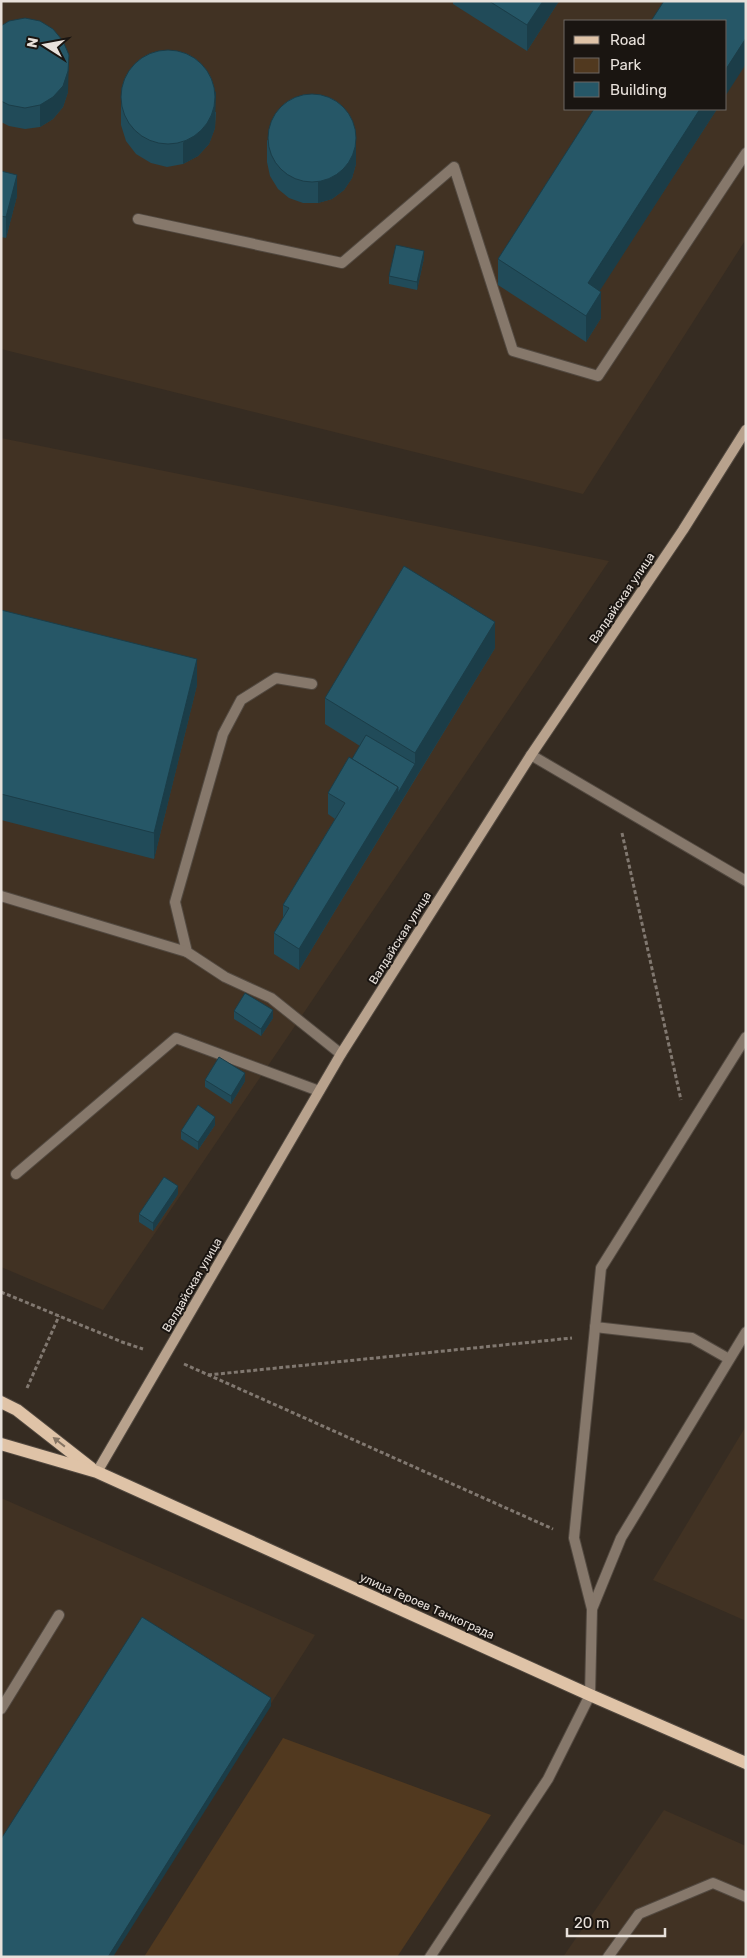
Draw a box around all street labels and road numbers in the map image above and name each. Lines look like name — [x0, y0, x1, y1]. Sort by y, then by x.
street label: Валдайская улица — [586, 550, 658, 646]
street label: Валдайская улица — [366, 889, 434, 987]
street label: Валдайская улица — [159, 1235, 225, 1335]
street label: улица Героев Танкограда — [357, 1570, 497, 1642]

